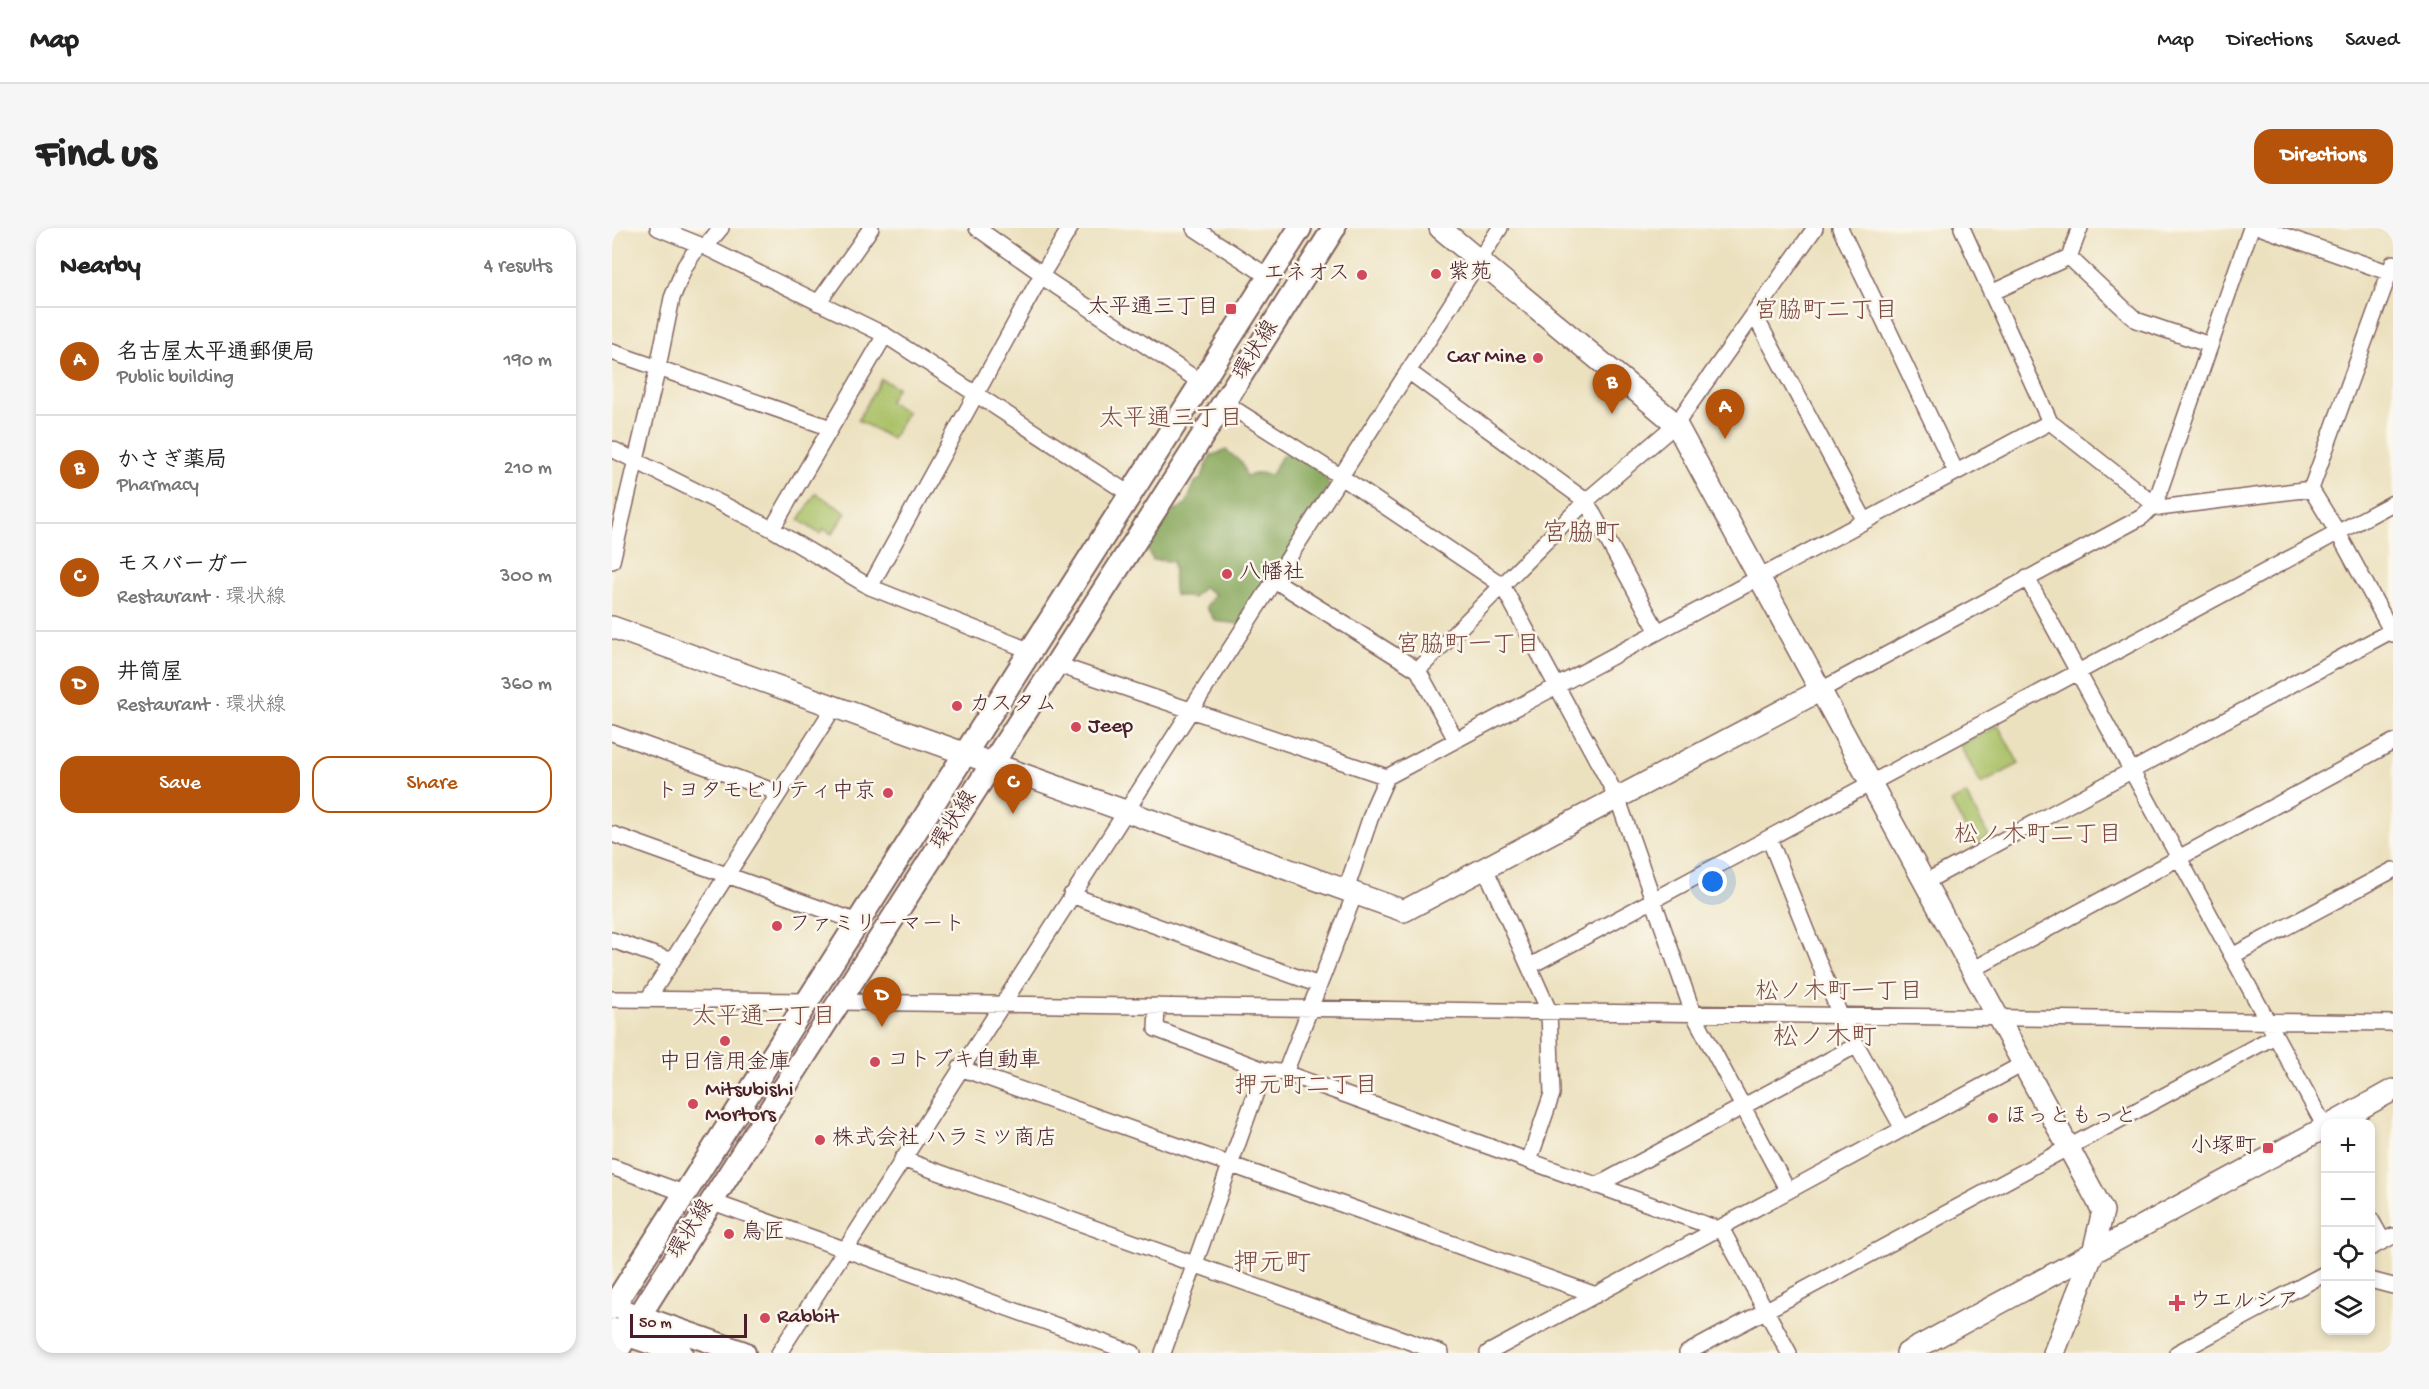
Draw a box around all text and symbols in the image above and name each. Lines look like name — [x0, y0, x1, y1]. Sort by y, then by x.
text: Map — [30, 25, 79, 58]
text: Map — [2157, 29, 2194, 54]
text: Directions — [2227, 29, 2312, 54]
text: Saved — [2345, 29, 2399, 54]
button: Directions — [2254, 129, 2393, 184]
text: Find us — [36, 132, 156, 181]
text: Nearby — [60, 252, 141, 283]
text: 4 results — [484, 256, 552, 279]
place label: 紫苑 — [1448, 260, 1492, 287]
place label: エネオス — [1263, 262, 1350, 288]
marker: 紫苑 — [1429, 267, 1443, 281]
marker: エネオス — [1355, 268, 1369, 282]
place label: 太平通三丁目 — [1087, 295, 1219, 322]
district label: 宮脇町二丁目 — [1754, 297, 1898, 327]
marker: 太平通三丁目 — [1224, 302, 1238, 316]
street label: 環状線 — [1228, 316, 1286, 386]
text: 名古屋太平通郵便局 — [117, 341, 315, 367]
place label: Car Mine — [1447, 345, 1527, 371]
text: A — [74, 350, 85, 373]
text: 190 m — [504, 350, 552, 373]
marker: Car Mine — [1531, 351, 1545, 365]
pin: B — [1592, 364, 1632, 414]
text: Public building — [117, 367, 234, 390]
pin: A — [1706, 390, 1744, 439]
district label: 太平通三丁目 — [1099, 406, 1243, 435]
text: かさぎ薬局 — [117, 449, 227, 475]
text: B — [74, 458, 85, 481]
text: 210 m — [504, 458, 552, 481]
text: Pharmacy — [117, 475, 199, 498]
district label: 宮脇町 — [1542, 519, 1620, 551]
text: モスバーガー — [117, 553, 249, 579]
place label: 八幡社 — [1239, 560, 1305, 587]
text: C — [74, 566, 85, 589]
text: 300 m — [500, 566, 552, 589]
marker: 八幡社 — [1220, 567, 1234, 581]
text: Restaurant · 環状線 — [117, 587, 285, 610]
district label: 宮脇町一丁目 — [1396, 631, 1540, 661]
text: 井筒屋 — [117, 661, 183, 687]
text: D — [73, 674, 86, 697]
text: 360 m — [501, 674, 552, 697]
place label: カスタム — [969, 693, 1057, 719]
text: Restaurant · 環状線 — [117, 695, 285, 718]
marker: カスタム — [950, 699, 964, 713]
place label: Jeep — [1088, 714, 1133, 740]
marker: Jeep — [1069, 720, 1083, 734]
button: Save — [60, 756, 300, 813]
button: Share — [312, 756, 552, 813]
pin: C — [994, 764, 1032, 814]
place label: トヨタモビリティ中京 — [656, 778, 876, 806]
marker: トヨタモビリティ中京 — [881, 786, 895, 800]
street label: 環状線 — [925, 786, 984, 856]
district label: 松ノ木町二丁目 — [1954, 821, 2122, 851]
your location — [1698, 867, 1727, 896]
place label: ファミリーマート — [789, 913, 965, 939]
marker: ファミリーマート — [770, 919, 784, 933]
pin: D — [862, 978, 902, 1027]
district label: 松ノ木町一丁目 — [1755, 978, 1923, 1008]
district label: 太平通二丁目 — [692, 1004, 836, 1033]
district label: 松ノ木町 — [1773, 1022, 1877, 1055]
marker: 中日信用金庫 — [718, 1034, 732, 1048]
place label: コトブキ自動車 — [887, 1047, 1041, 1075]
place label: 中日信用金庫 — [659, 1049, 791, 1077]
marker: コトブキ自動車 — [868, 1055, 882, 1069]
district label: 押元町二丁目 — [1234, 1073, 1378, 1102]
place label: Mitsubishi Mortors — [705, 1078, 794, 1129]
marker: Mitsubishi Mortors — [686, 1097, 700, 1111]
place label: ほっともっと — [2005, 1105, 2137, 1131]
marker: ほっともっと — [1986, 1111, 2000, 1125]
map controls — [2321, 1119, 2375, 1335]
button: + — [2321, 1119, 2375, 1173]
place label: 株式会社 ハラミツ商店 — [832, 1126, 1057, 1153]
marker: 株式会社 ハラミツ商店 — [813, 1133, 827, 1147]
place label: 小塚町 — [2190, 1134, 2256, 1161]
marker: 小塚町 — [2261, 1141, 2275, 1155]
button: − — [2321, 1173, 2375, 1227]
street label: 環状線 — [663, 1195, 721, 1265]
place label: 鳥匠 — [741, 1220, 785, 1247]
marker: 鳥匠 — [722, 1227, 736, 1241]
button: locate — [2321, 1227, 2375, 1281]
district label: 押元町 — [1233, 1249, 1311, 1281]
button: layers — [2321, 1281, 2375, 1335]
place label: ウエルシア — [2189, 1290, 2299, 1316]
marker: ウエルシア — [2170, 1296, 2184, 1310]
place label: Rabbit — [777, 1305, 840, 1331]
scale bar — [630, 1311, 747, 1338]
marker: Rabbit — [758, 1311, 772, 1325]
text: 50 m — [639, 1315, 672, 1334]

